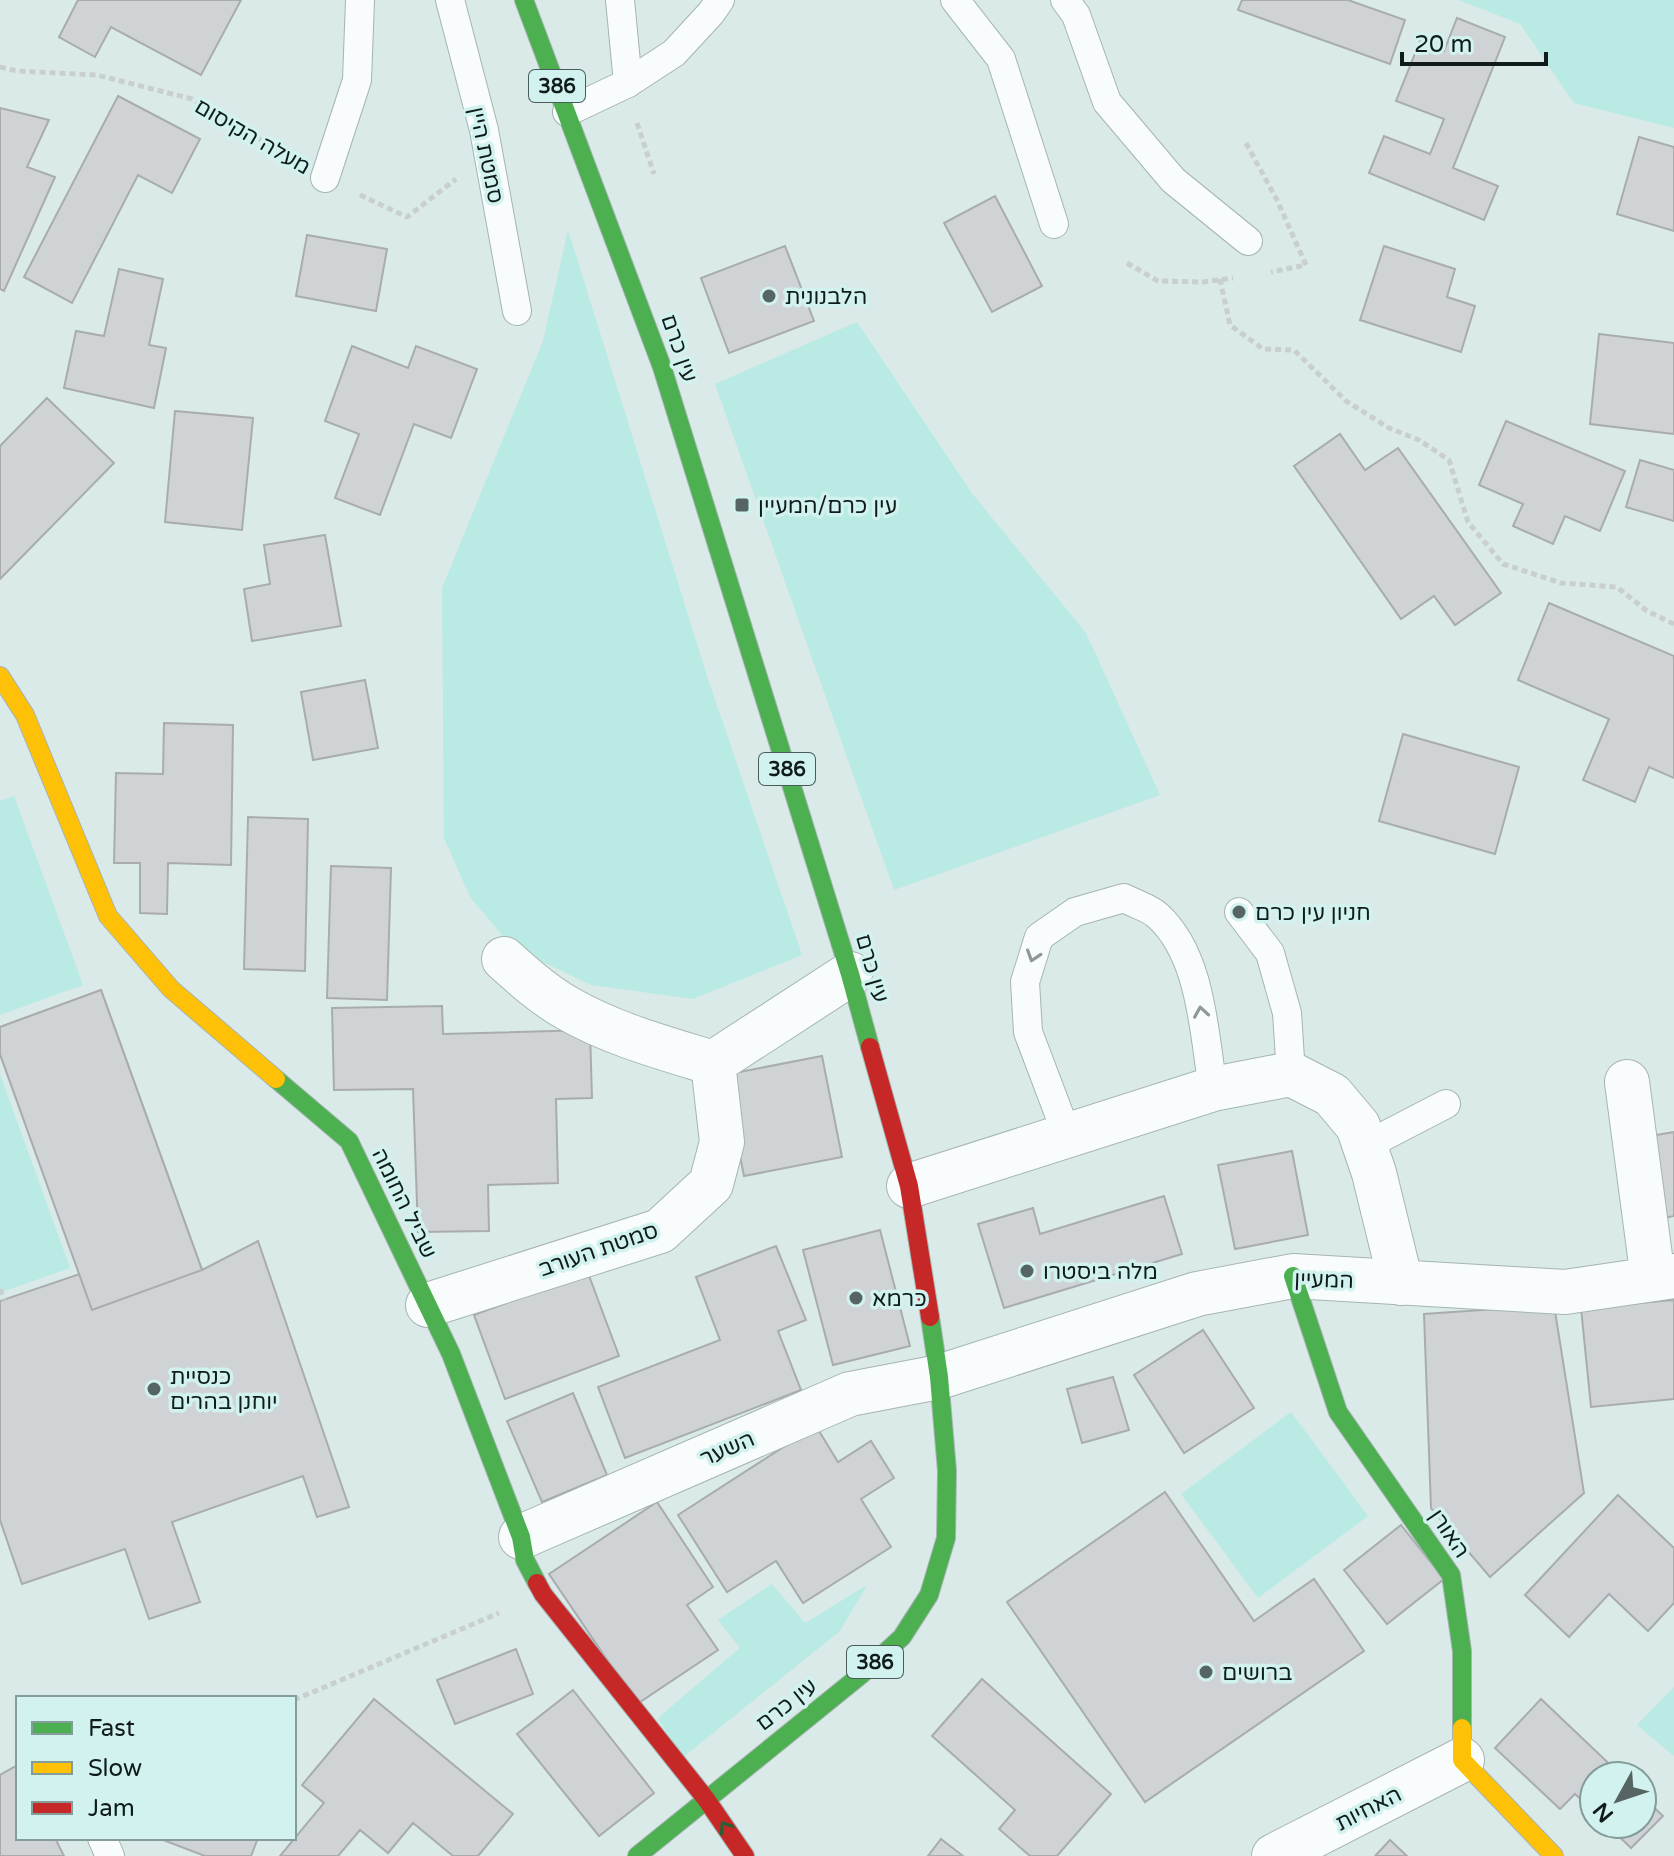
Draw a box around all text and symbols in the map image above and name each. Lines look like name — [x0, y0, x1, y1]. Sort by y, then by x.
scale bar — [1402, 16, 1546, 66]
text: 20 m — [1414, 30, 1472, 59]
road number: 386 — [529, 70, 585, 102]
street label: מעלה הקיסום — [190, 93, 315, 180]
street label: סמטת היין — [463, 105, 509, 206]
place label: הלבנונית — [785, 284, 867, 310]
marker: הלבנונית — [760, 287, 778, 305]
street label: עין כרם — [655, 311, 703, 386]
place label: עין כרם/המעיין — [758, 493, 897, 519]
marker: עין כרם/המעיין — [733, 496, 751, 514]
road number: 386 — [759, 753, 815, 785]
place label: חניון עין כרם — [1255, 900, 1371, 926]
marker: חניון עין כרם — [1230, 903, 1248, 921]
street label: עין כרם — [850, 931, 894, 1006]
one-way arrow — [1026, 948, 1042, 962]
one-way arrow — [1193, 1005, 1210, 1019]
street label: שביל החומה — [366, 1144, 442, 1263]
street label: סמטת העורב — [535, 1217, 661, 1283]
place label: מלה ביסטרו — [1043, 1259, 1158, 1285]
marker: מלה ביסטרו — [1018, 1262, 1036, 1280]
street label: המעיין — [1294, 1266, 1354, 1294]
place label: כרמא — [872, 1286, 927, 1312]
marker: כרמא — [847, 1289, 865, 1307]
place label: כנסיית יוחנן בהרים — [170, 1364, 278, 1415]
marker: כנסיית יוחנן בהרים — [145, 1380, 163, 1398]
street label: השער — [696, 1426, 759, 1472]
street label: האורן — [1424, 1504, 1475, 1563]
road number: 386 — [847, 1646, 903, 1678]
place label: ברושים — [1222, 1660, 1292, 1686]
marker: ברושים — [1197, 1663, 1215, 1681]
street label: עין כרם — [751, 1673, 822, 1737]
legend — [16, 1696, 296, 1840]
text: Fast — [88, 1714, 135, 1743]
text: Slow — [88, 1754, 142, 1783]
north arrow — [1578, 1760, 1658, 1840]
street label: האחיות — [1331, 1781, 1406, 1837]
text: Jam — [88, 1794, 135, 1823]
text: N — [1588, 1797, 1619, 1827]
one-way arrow — [720, 1822, 735, 1836]

